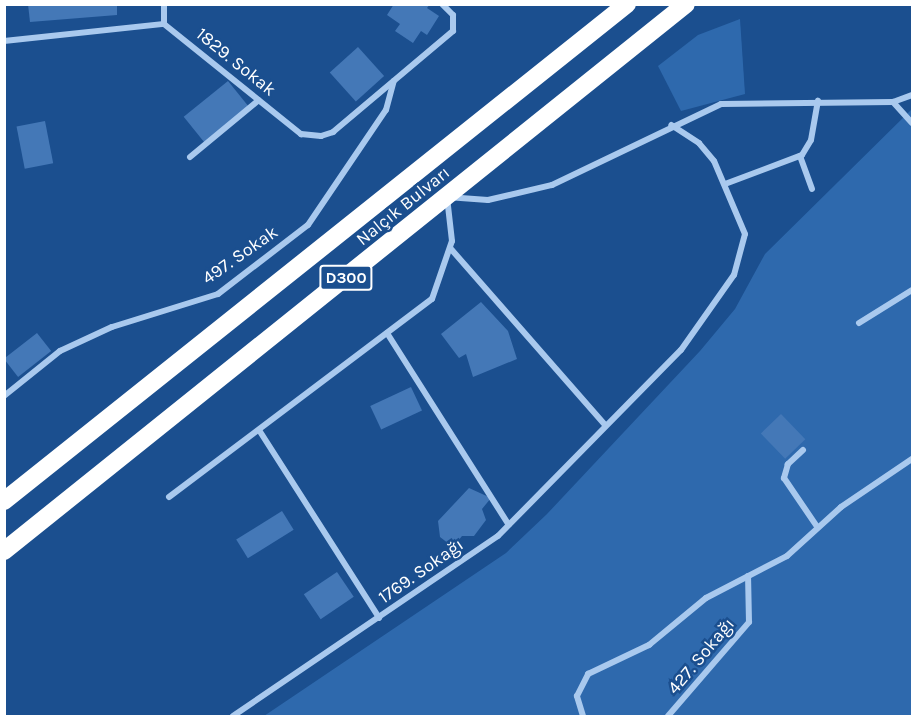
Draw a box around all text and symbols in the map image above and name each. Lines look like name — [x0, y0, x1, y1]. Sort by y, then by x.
street label: 1829. Sokak — [192, 23, 280, 101]
street label: Nalçık Bulvarı — [352, 162, 454, 250]
street label: 497. Sokak — [198, 221, 282, 289]
road number: D300 — [319, 265, 373, 291]
street label: 1769. Sokağı — [374, 534, 468, 608]
street label: 427. Sokağı — [663, 614, 739, 698]

